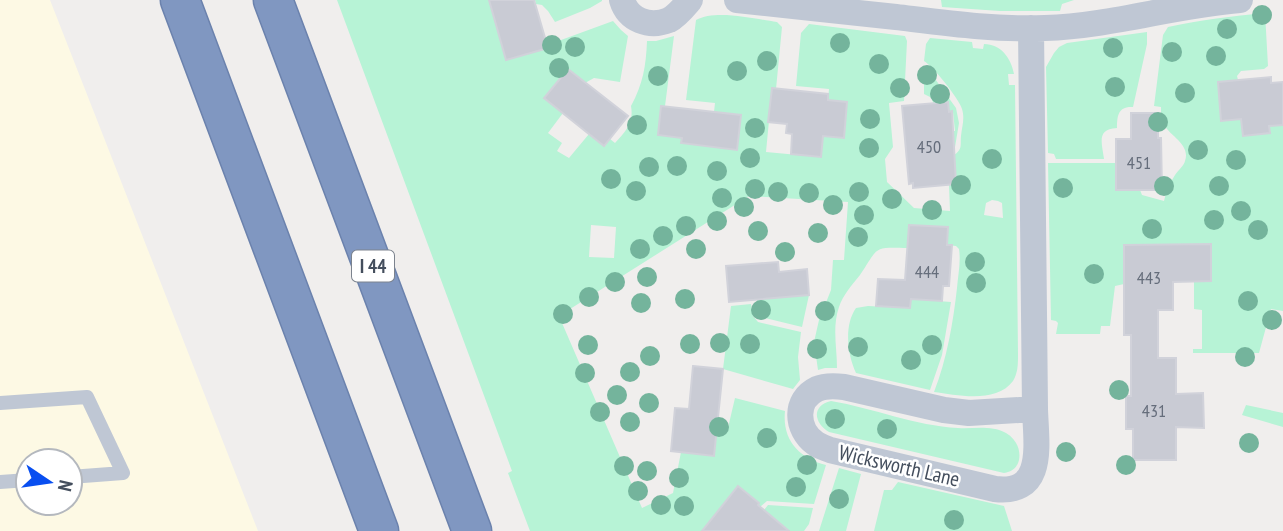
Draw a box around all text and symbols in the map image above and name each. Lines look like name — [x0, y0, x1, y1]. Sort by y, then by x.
house number: 450 — [917, 135, 941, 158]
house number: 451 — [1127, 151, 1151, 174]
road number: I 44 — [352, 250, 394, 282]
house number: 444 — [915, 260, 939, 283]
house number: 443 — [1137, 266, 1161, 289]
house number: 431 — [1142, 399, 1166, 422]
street label: Wicksworth Lane — [836, 439, 962, 493]
north arrow — [14, 447, 84, 517]
text: N — [53, 478, 78, 494]

